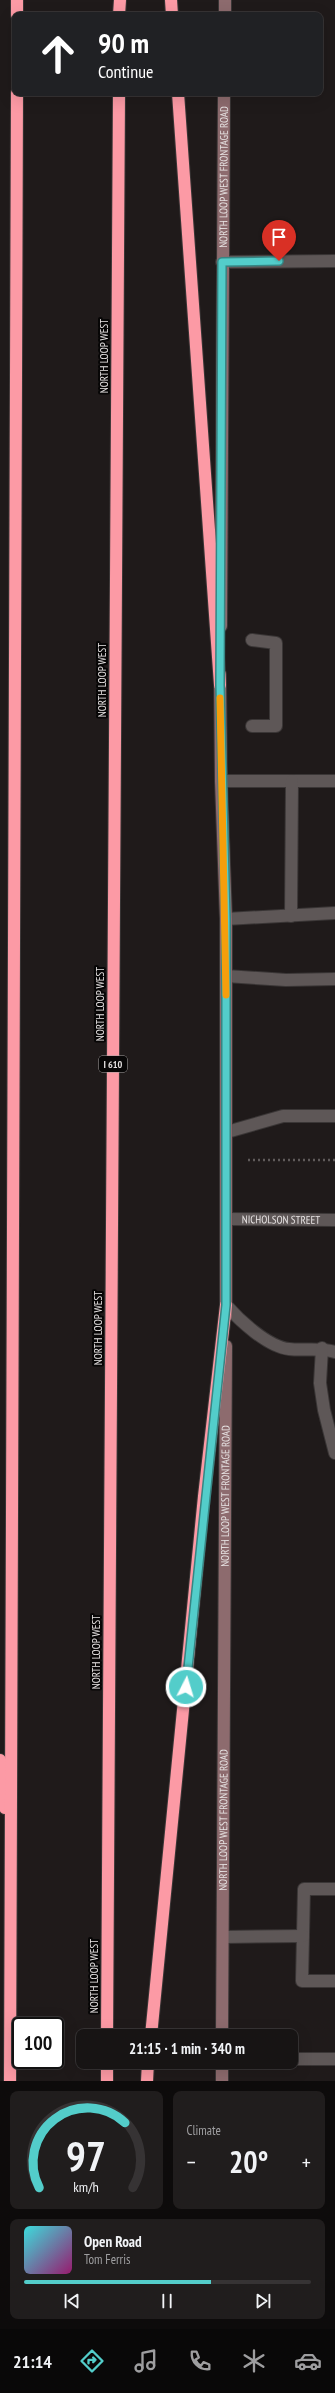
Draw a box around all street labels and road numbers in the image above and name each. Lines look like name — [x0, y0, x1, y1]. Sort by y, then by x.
street label: NORTH LOOP WEST FRONTAGE ROAD — [216, 106, 231, 248]
street label: NORTH LOOP WEST — [97, 319, 111, 393]
street label: NORTH LOOP WEST — [95, 643, 109, 717]
street label: NORTH LOOP WEST — [93, 967, 107, 1041]
road number: I 610 — [99, 1056, 127, 1072]
street label: NICHOLSON STREET — [242, 1212, 320, 1227]
street label: NORTH LOOP WEST — [91, 1291, 105, 1365]
street label: NORTH LOOP WEST FRONTAGE ROAD — [218, 1425, 233, 1567]
street label: NORTH LOOP WEST — [89, 1615, 103, 1689]
street label: NORTH LOOP WEST FRONTAGE ROAD — [216, 1749, 231, 1891]
street label: NORTH LOOP WEST — [87, 1939, 101, 2013]

